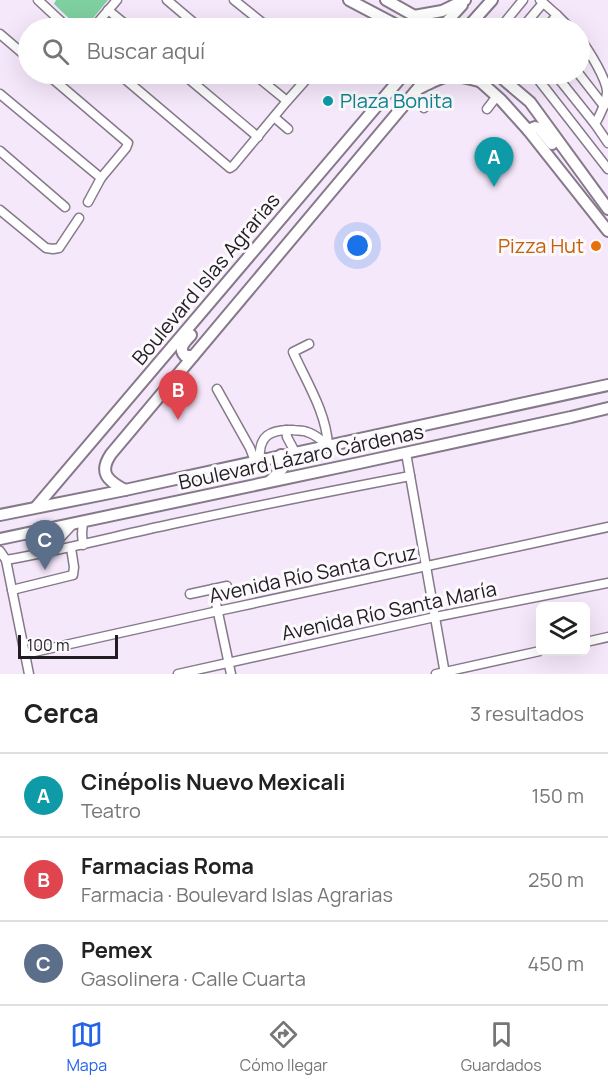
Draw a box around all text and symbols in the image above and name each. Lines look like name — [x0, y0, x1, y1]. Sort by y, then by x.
search box — [18, 18, 590, 84]
icon: search — [39, 35, 72, 68]
text: Buscar aquí — [87, 36, 205, 66]
place label: Plaza Bonita — [340, 87, 453, 114]
marker: Plaza Bonita — [321, 94, 335, 108]
pin: A — [474, 138, 514, 187]
street label: Boulevard Islas Agrarias — [126, 187, 286, 370]
your location — [343, 231, 372, 260]
place label: Pizza Hut — [498, 232, 584, 259]
marker: Pizza Hut — [589, 239, 603, 253]
pin: B — [158, 370, 198, 420]
street label: Boulevard Lázaro Cárdenas — [176, 417, 426, 496]
pin: C — [26, 520, 64, 570]
street label: Avenida Río Santa Cruz — [206, 538, 419, 609]
street label: Avenida Río Santa María — [279, 575, 499, 646]
map controls — [536, 602, 590, 656]
button: layers — [536, 602, 590, 656]
scale bar — [18, 632, 118, 660]
text: 100 m — [27, 634, 70, 656]
text: Cerca — [24, 695, 99, 731]
text: 3 resultados — [470, 700, 584, 727]
text: Cinépolis Nuevo Mexicali — [81, 767, 345, 797]
text: A — [37, 782, 50, 809]
text: 150 m — [531, 782, 584, 809]
text: Teatro — [81, 797, 141, 824]
text: Farmacias Roma — [81, 851, 254, 881]
text: B — [37, 866, 50, 893]
text: 250 m — [528, 866, 584, 893]
text: Farmacia · Boulevard Islas Agrarias — [81, 881, 393, 908]
text: Pemex — [81, 935, 152, 965]
text: C — [36, 950, 51, 977]
text: 450 m — [528, 950, 584, 977]
text: Gasolinera · Calle Cuarta — [81, 965, 306, 992]
tab: Mapa — [66, 1018, 107, 1076]
tab: Cómo llegar — [240, 1018, 328, 1076]
tab: Guardados — [461, 1018, 542, 1076]

